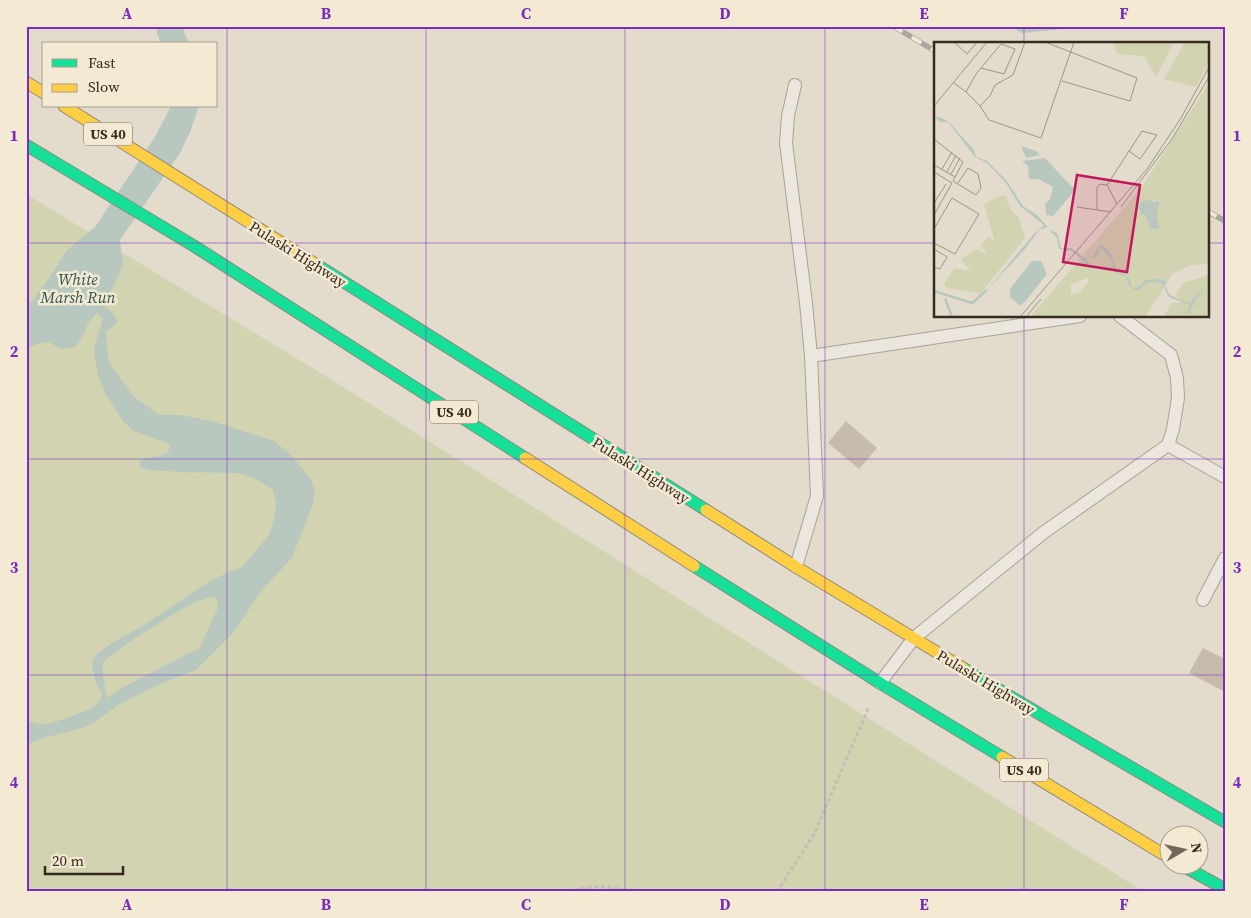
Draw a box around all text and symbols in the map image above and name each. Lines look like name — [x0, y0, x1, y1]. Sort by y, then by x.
text: A — [122, 2, 133, 24]
text: B — [321, 2, 332, 24]
text: C — [521, 2, 531, 24]
text: D — [719, 2, 731, 24]
text: E — [919, 2, 929, 24]
text: F — [1119, 2, 1129, 24]
legend — [42, 42, 218, 108]
inset map — [934, 42, 1208, 318]
text: Fast — [88, 52, 115, 73]
text: Slow — [88, 76, 120, 97]
road number: US 40 — [84, 122, 132, 146]
text: 1 — [10, 124, 18, 146]
text: 1 — [1233, 124, 1241, 146]
street label: Pulaski Highway — [245, 216, 351, 292]
water label: White Marsh Run — [39, 268, 116, 308]
text: 2 — [10, 340, 19, 362]
text: 2 — [1233, 340, 1242, 362]
road number: US 40 — [430, 401, 478, 424]
street label: Pulaski Highway — [588, 432, 694, 508]
text: 3 — [10, 556, 19, 578]
text: 3 — [1233, 556, 1242, 578]
street label: Pulaski Highway — [933, 644, 1039, 720]
road number: US 40 — [1000, 758, 1048, 782]
text: 4 — [10, 771, 19, 793]
text: 4 — [1233, 771, 1242, 793]
north arrow — [1158, 826, 1208, 876]
text: N — [1186, 841, 1208, 855]
scale bar — [45, 843, 122, 875]
text: 20 m — [52, 850, 84, 871]
text: A — [122, 893, 133, 915]
text: B — [321, 893, 332, 915]
text: C — [521, 893, 531, 915]
text: D — [719, 893, 731, 915]
text: E — [919, 893, 929, 915]
text: F — [1119, 893, 1129, 915]

